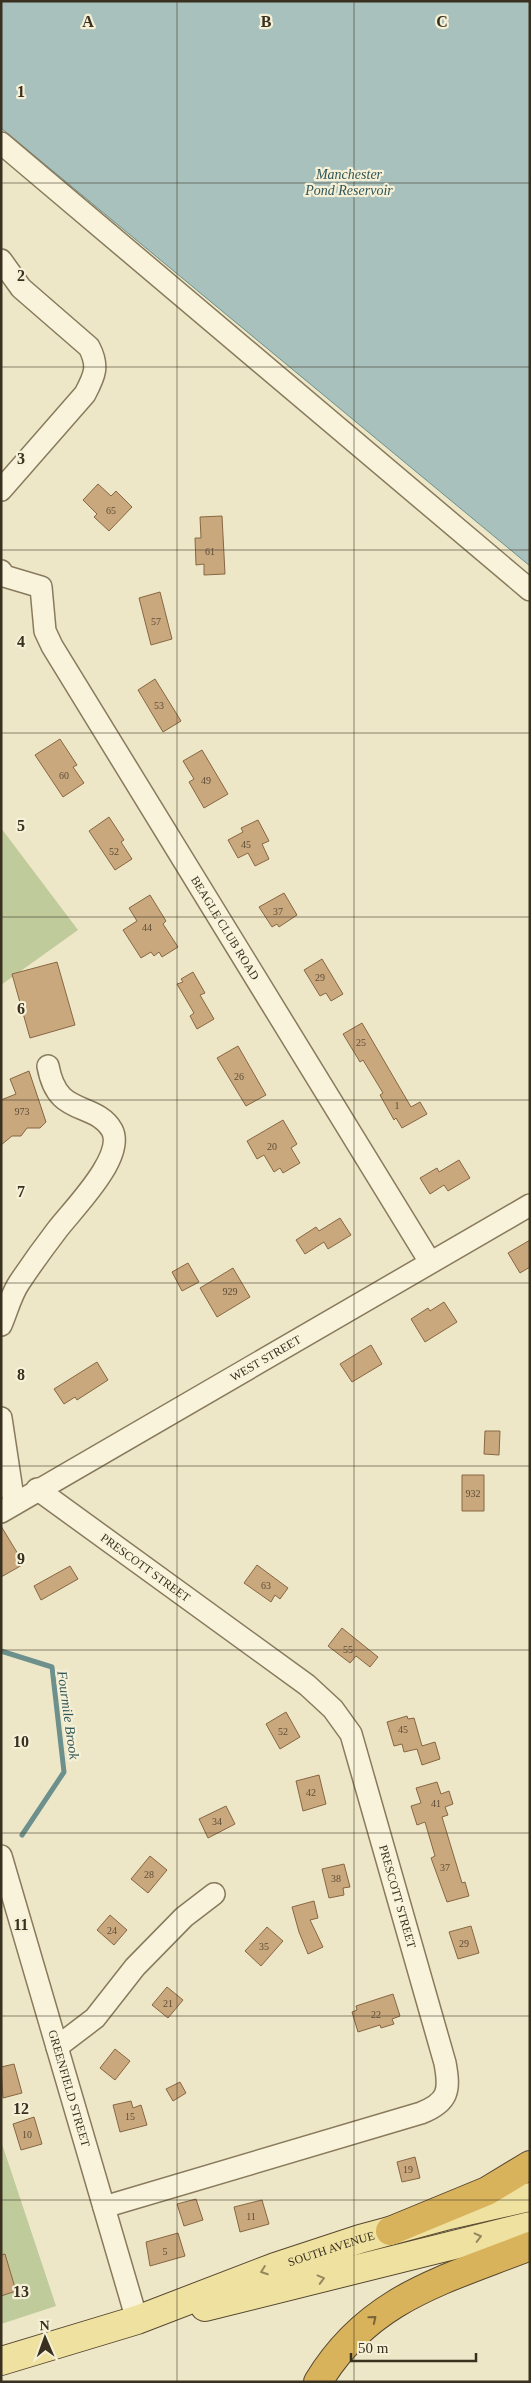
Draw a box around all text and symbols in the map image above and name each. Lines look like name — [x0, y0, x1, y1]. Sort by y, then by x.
text: A — [82, 13, 94, 30]
text: B — [261, 13, 272, 30]
text: C — [436, 13, 448, 30]
text: 1 — [17, 83, 25, 100]
water label: Manchester Pond Reservoir — [304, 167, 393, 198]
text: 2 — [17, 267, 25, 284]
text: 3 — [17, 450, 25, 467]
house number: 65 — [106, 505, 116, 516]
house number: 61 — [205, 546, 215, 557]
house number: 57 — [151, 616, 161, 627]
text: 4 — [17, 633, 25, 650]
house number: 53 — [154, 700, 164, 711]
house number: 60 — [59, 770, 69, 781]
house number: 49 — [201, 775, 211, 786]
text: 5 — [17, 817, 25, 834]
house number: 45 — [241, 839, 251, 850]
house number: 52 — [109, 846, 119, 857]
street label: BEAGLE CLUB ROAD — [188, 873, 262, 983]
house number: 37 — [273, 906, 283, 917]
house number: 44 — [142, 922, 152, 933]
house number: 29 — [315, 972, 325, 983]
text: 6 — [17, 1000, 25, 1017]
house number: 25 — [356, 1037, 366, 1048]
house number: 26 — [234, 1071, 244, 1082]
house number: 1 — [395, 1100, 400, 1111]
house number: 973 — [15, 1106, 30, 1117]
house number: 20 — [267, 1141, 277, 1152]
text: 7 — [17, 1183, 25, 1200]
house number: 929 — [223, 1286, 238, 1297]
street label: WEST STREET — [228, 1332, 304, 1384]
text: 8 — [17, 1366, 25, 1383]
house number: 932 — [466, 1488, 481, 1499]
street label: PRESCOTT STREET — [98, 1531, 193, 1605]
text: 9 — [17, 1550, 25, 1567]
house number: 63 — [261, 1580, 271, 1591]
house number: 55 — [343, 1644, 353, 1655]
water label: Fourmile Brook — [54, 1669, 82, 1761]
house number: 45 — [398, 1724, 408, 1735]
house number: 52 — [278, 1726, 288, 1737]
text: 10 — [13, 1733, 29, 1750]
house number: 42 — [306, 1787, 316, 1798]
house number: 41 — [431, 1798, 441, 1809]
house number: 34 — [212, 1816, 222, 1827]
street label: PRESCOTT STREET — [376, 1843, 419, 1951]
house number: 37 — [440, 1862, 450, 1873]
house number: 28 — [144, 1869, 154, 1880]
house number: 38 — [331, 1873, 341, 1884]
text: 11 — [13, 1916, 29, 1933]
house number: 24 — [107, 1925, 117, 1936]
house number: 29 — [459, 1938, 469, 1949]
house number: 35 — [259, 1941, 269, 1952]
house number: 21 — [163, 1998, 173, 2009]
house number: 22 — [371, 2009, 381, 2020]
street label: GREENFIELD STREET — [45, 2028, 93, 2149]
text: 12 — [13, 2100, 29, 2117]
house number: 15 — [125, 2111, 135, 2122]
house number: 10 — [22, 2129, 32, 2140]
house number: 19 — [403, 2164, 413, 2175]
house number: 11 — [246, 2211, 256, 2222]
street label: SOUTH AVENUE — [286, 2228, 376, 2269]
one-way arrow — [474, 2232, 483, 2243]
house number: 5 — [163, 2246, 168, 2257]
one-way arrow — [260, 2265, 268, 2275]
one-way arrow — [317, 2274, 326, 2285]
text: 13 — [13, 2283, 29, 2300]
north arrow — [20, 2313, 70, 2363]
one-way arrow — [367, 2316, 376, 2324]
text: N — [39, 2318, 50, 2333]
scale bar — [351, 2330, 476, 2362]
text: 50 m — [358, 2340, 389, 2356]

